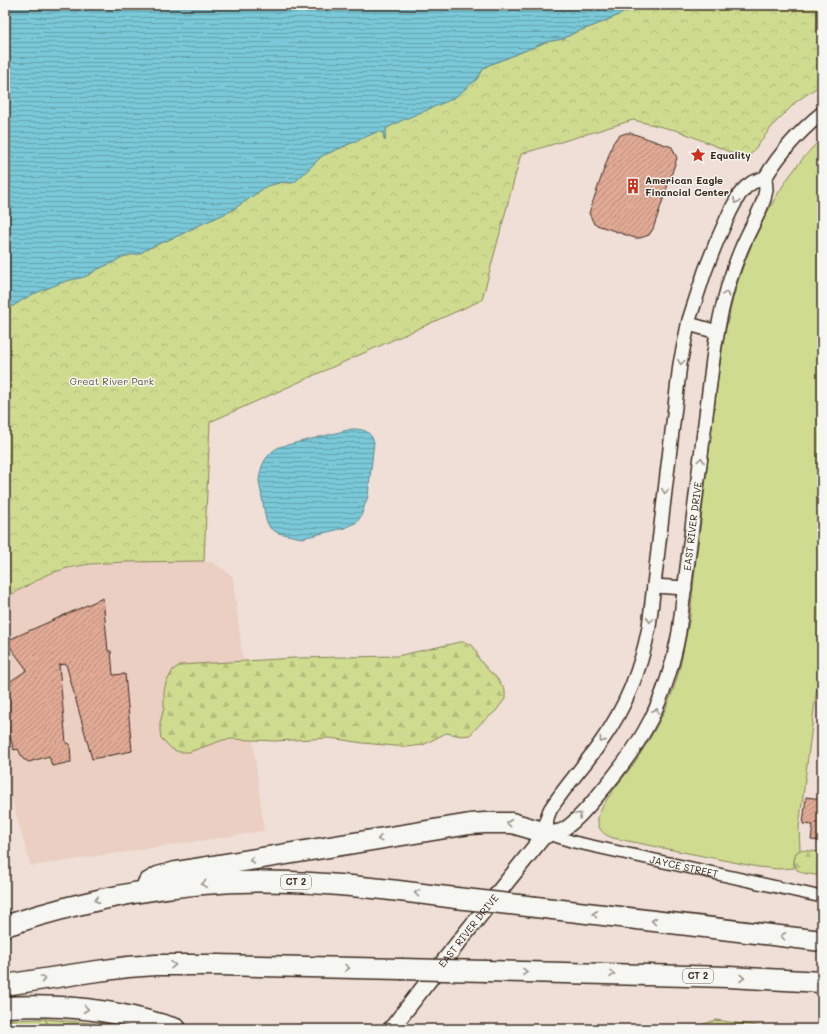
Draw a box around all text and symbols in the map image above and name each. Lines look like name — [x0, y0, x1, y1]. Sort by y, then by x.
place icon: Equality — [689, 146, 707, 164]
place label: Equality — [710, 148, 751, 162]
place label: American Eagle Financial Center — [645, 173, 729, 199]
building icon: American Eagle Financial Center — [624, 177, 642, 195]
one-way arrow — [734, 197, 741, 204]
one-way arrow — [721, 291, 730, 298]
one-way arrow — [677, 359, 686, 365]
park label: Great River Park — [70, 374, 154, 388]
one-way arrow — [696, 457, 705, 463]
street label: EAST RIVER DRIVE — [680, 480, 705, 571]
one-way arrow — [661, 488, 670, 494]
one-way arrow — [645, 617, 654, 623]
one-way arrow — [651, 707, 659, 715]
one-way arrow — [599, 736, 607, 743]
one-way arrow — [574, 812, 582, 820]
one-way arrow — [506, 819, 512, 828]
one-way arrow — [377, 834, 383, 842]
street label: JAYCE STREET — [648, 852, 720, 881]
one-way arrow — [249, 855, 255, 864]
road number: CT 2 — [281, 875, 311, 889]
one-way arrow — [201, 879, 207, 888]
one-way arrow — [414, 889, 420, 898]
street label: EAST RIVER DRIVE — [435, 891, 502, 970]
one-way arrow — [94, 895, 100, 903]
one-way arrow — [592, 910, 598, 919]
one-way arrow — [651, 916, 657, 925]
one-way arrow — [780, 932, 786, 941]
one-way arrow — [170, 961, 176, 969]
one-way arrow — [344, 964, 350, 972]
one-way arrow — [522, 968, 528, 976]
road number: CT 2 — [683, 969, 713, 983]
one-way arrow — [609, 970, 615, 979]
one-way arrow — [739, 974, 745, 982]
one-way arrow — [40, 975, 47, 984]
one-way arrow — [83, 1005, 89, 1014]

